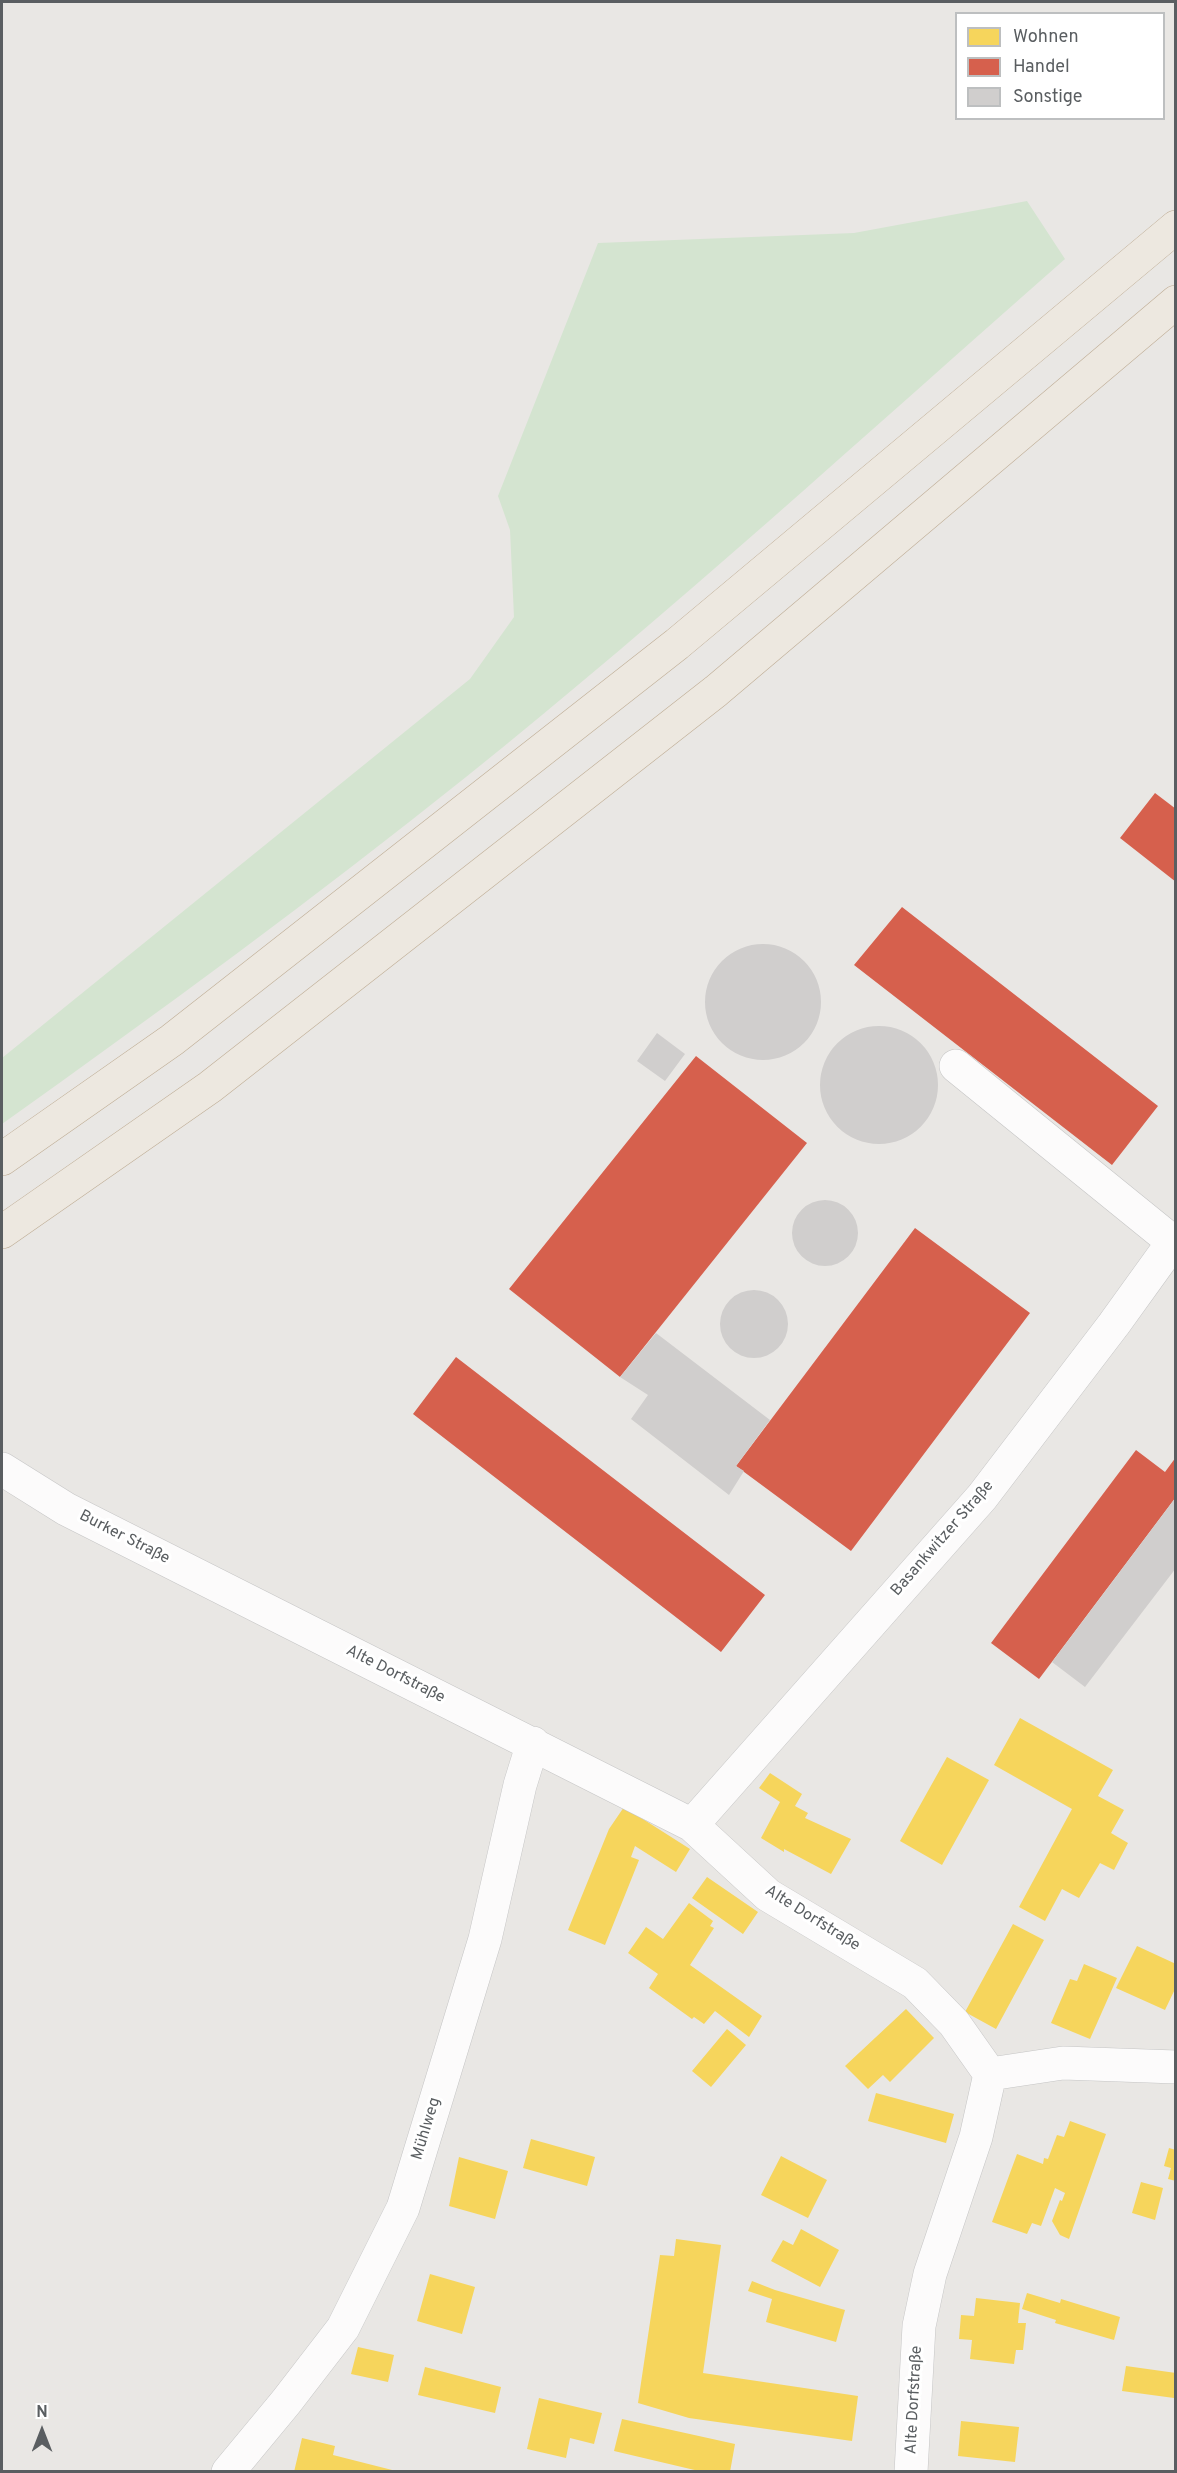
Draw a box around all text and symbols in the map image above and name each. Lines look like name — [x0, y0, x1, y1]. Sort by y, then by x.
legend — [955, 12, 1165, 120]
text: Wohnen — [1013, 26, 1079, 49]
text: Handel — [1013, 56, 1070, 79]
text: Sonstige — [1013, 86, 1083, 109]
street label: Basankwitzer Straße — [888, 1477, 998, 1601]
street label: Burker Straße — [75, 1507, 173, 1569]
street label: Alte Dorfstraße — [342, 1642, 448, 1708]
street label: Alte Dorfstraße — [761, 1882, 863, 1956]
street label: Mühlweg — [408, 2095, 446, 2163]
street label: Alte Dorfstraße — [903, 2345, 927, 2455]
north arrow — [12, 2401, 72, 2461]
text: N — [36, 2403, 48, 2423]

